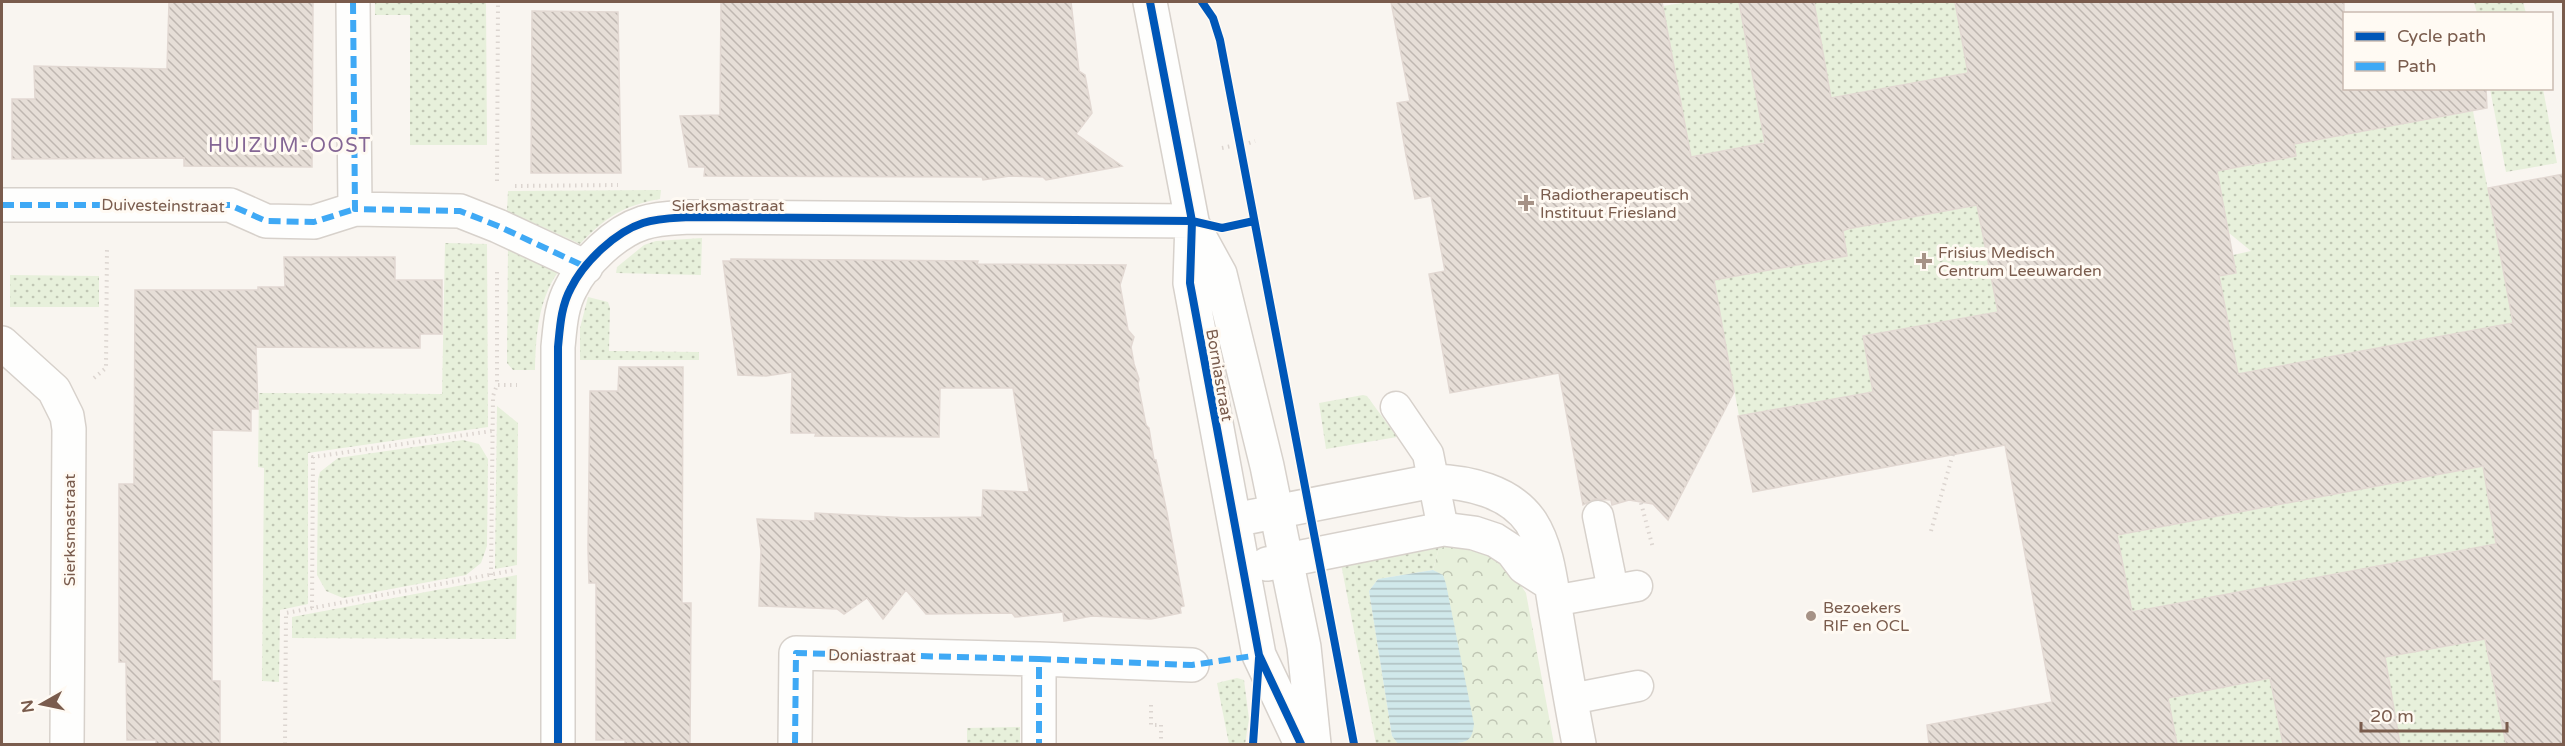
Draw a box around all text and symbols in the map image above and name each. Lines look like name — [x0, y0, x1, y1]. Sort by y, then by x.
legend — [2343, 12, 2553, 90]
text: Cycle path — [2397, 25, 2486, 47]
text: Path — [2397, 55, 2436, 77]
district label: HUIZUM-OOST — [208, 134, 372, 158]
place label: Radiotherapeutisch Instituut Friesland — [1540, 185, 1689, 223]
marker: Radiotherapeutisch Instituut Friesland — [1517, 194, 1535, 212]
street label: Duivesteinstraat — [101, 195, 225, 217]
street label: Sierksmastraat — [672, 196, 784, 216]
place label: Frisius Medisch Centrum Leeuwarden — [1938, 243, 2102, 281]
marker: Frisius Medisch Centrum Leeuwarden — [1915, 252, 1933, 270]
street label: Borniastraat — [1201, 327, 1237, 423]
street label: Sierksmastraat — [60, 474, 80, 586]
place label: Bezoekers RIF en OCL — [1823, 598, 1909, 636]
marker: Bezoekers RIF en OCL — [1804, 609, 1818, 623]
street label: Doniastraat — [828, 645, 916, 667]
north arrow — [12, 674, 72, 734]
scale bar — [2361, 695, 2506, 733]
text: N — [17, 698, 39, 714]
text: 20 m — [2370, 705, 2414, 727]

